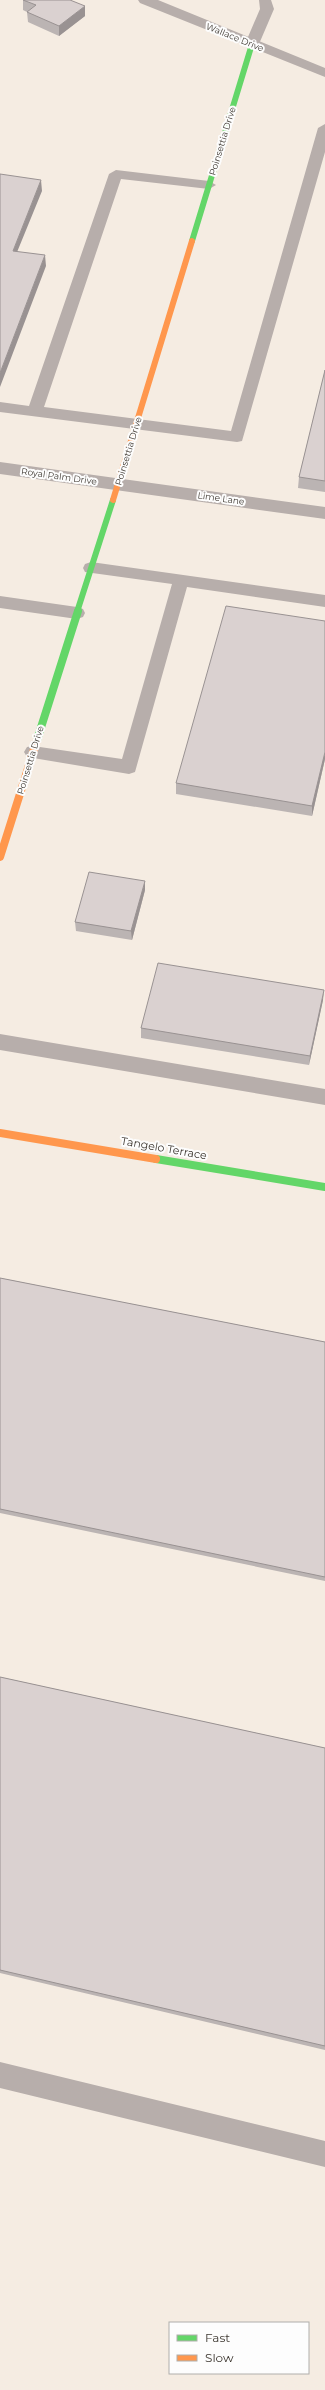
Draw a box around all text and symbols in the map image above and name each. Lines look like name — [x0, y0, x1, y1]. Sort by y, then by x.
street label: Wallace Drive — [205, 20, 266, 54]
street label: Poinsettia Drive — [206, 105, 238, 177]
street label: Poinsettia Drive — [112, 415, 144, 487]
street label: Royal Palm Drive — [20, 465, 98, 487]
street label: Lime Lane — [197, 489, 246, 507]
street label: Poinsettia Drive — [14, 724, 46, 796]
street label: Tangelo Terrace — [120, 1134, 208, 1162]
legend — [169, 2322, 309, 2374]
text: Fast — [205, 2330, 230, 2345]
text: Slow — [205, 2350, 234, 2365]

